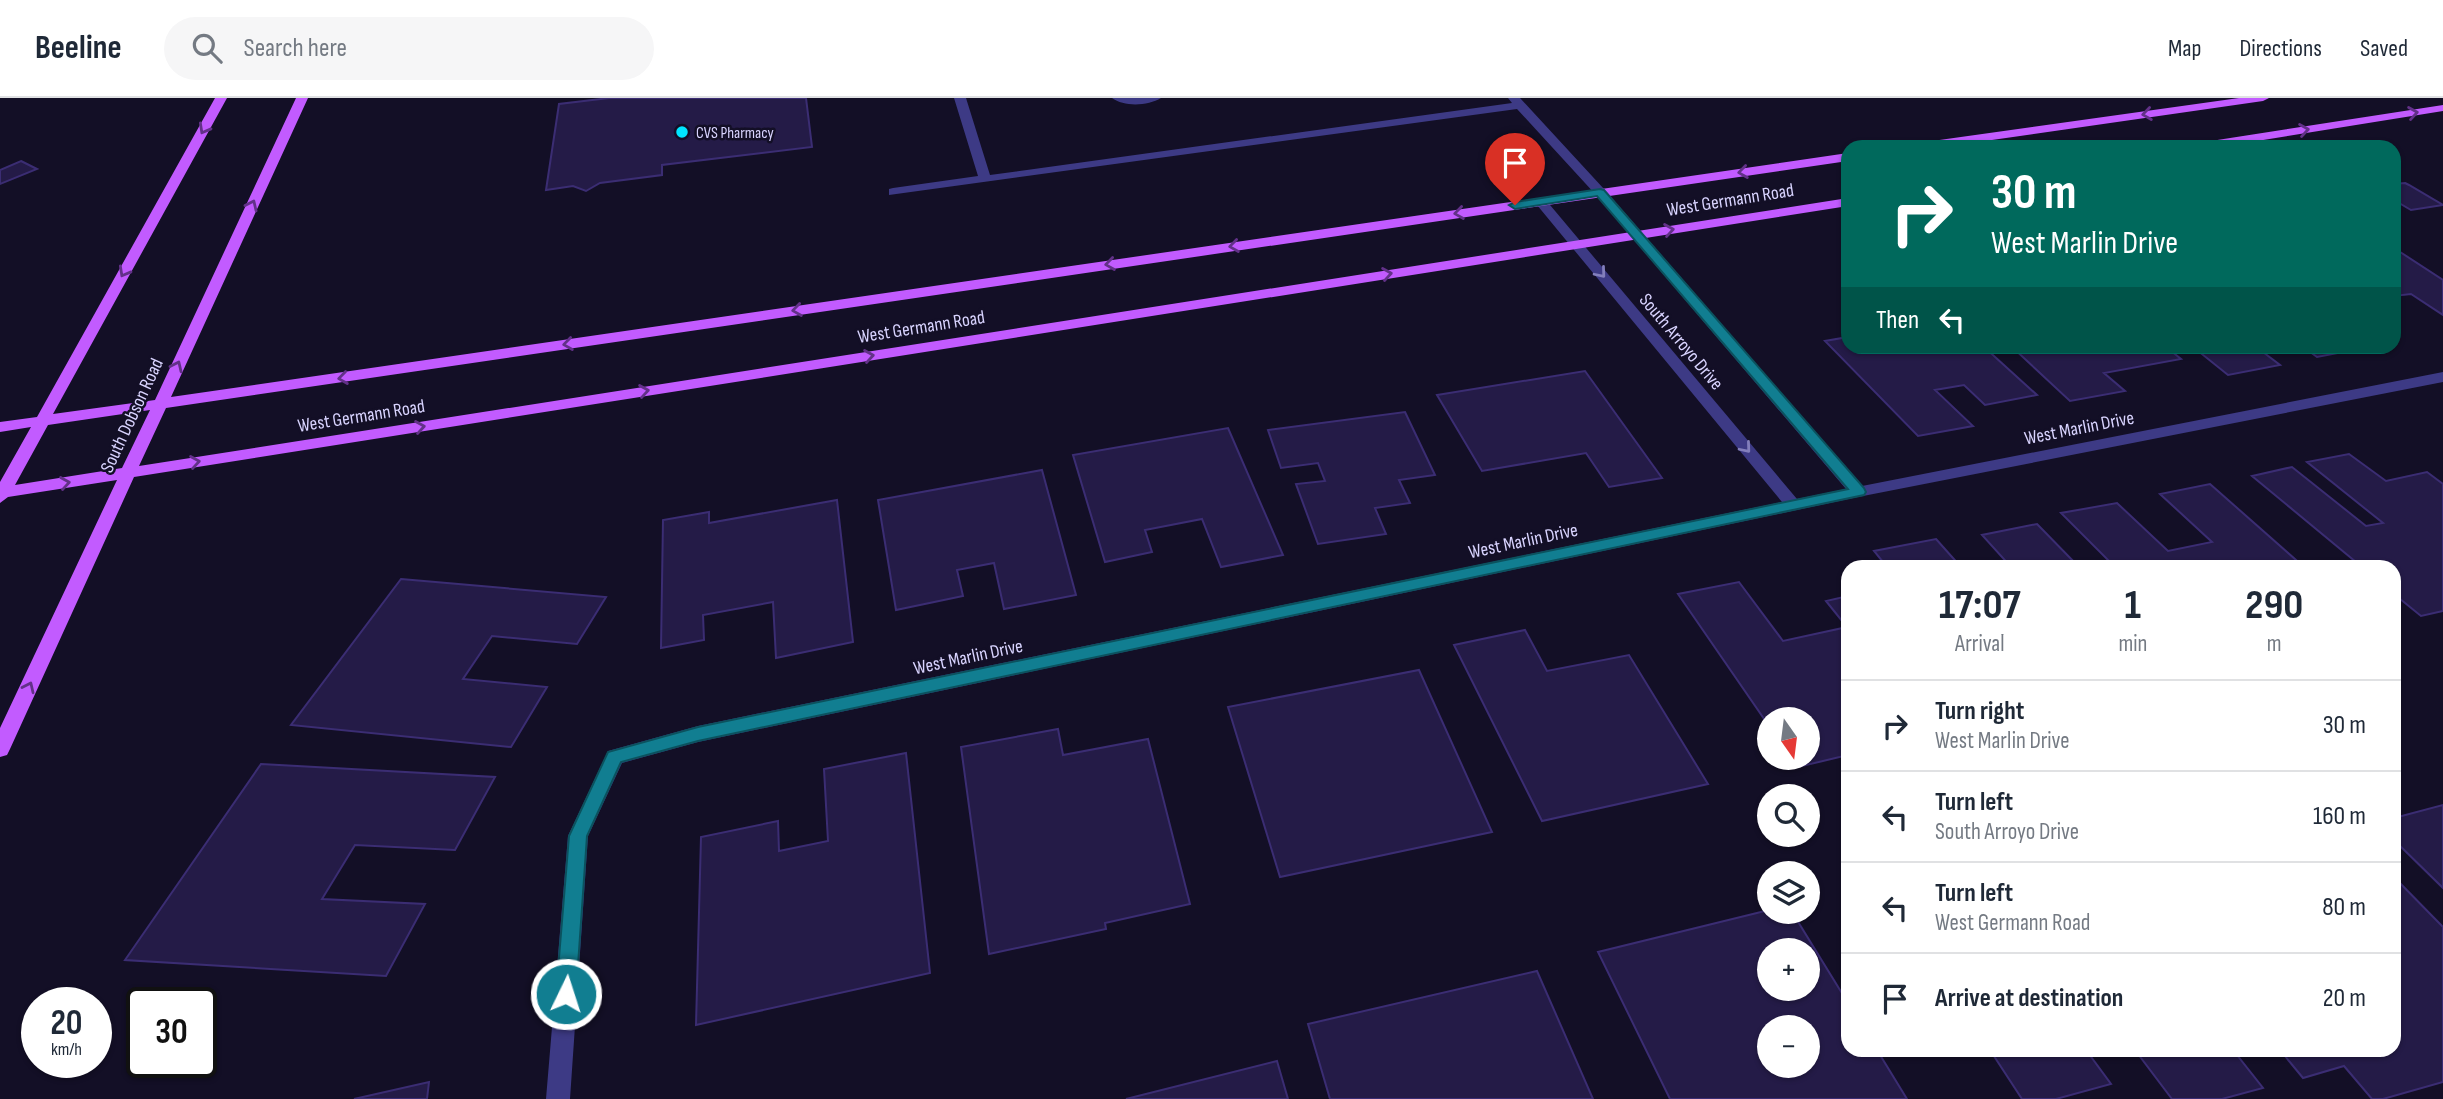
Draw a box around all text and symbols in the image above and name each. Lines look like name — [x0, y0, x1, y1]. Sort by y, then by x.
search box — [164, 17, 654, 80]
text: Beeline — [35, 28, 122, 68]
icon: search — [188, 29, 226, 67]
text: Search here — [244, 33, 347, 64]
text: Map — [2168, 34, 2201, 63]
text: Directions — [2239, 34, 2322, 63]
text: Saved — [2360, 34, 2408, 63]
one-way arrow — [2407, 106, 2419, 121]
one-way arrow — [2141, 107, 2152, 122]
one-way arrow — [199, 121, 212, 134]
one-way arrow — [2298, 123, 2310, 138]
marker: CVS Pharmacy — [674, 124, 690, 140]
place label: CVS Pharmacy — [696, 124, 774, 143]
pin — [1485, 133, 1545, 205]
icon: arrive — [1496, 144, 1534, 182]
one-way arrow — [1737, 164, 1749, 179]
text: 30 m — [1991, 164, 2076, 223]
icon: right — [1876, 168, 1967, 259]
street label: West Germann Road — [1665, 179, 1795, 222]
one-way arrow — [244, 200, 258, 213]
one-way arrow — [1454, 206, 1465, 221]
one-way arrow — [1663, 223, 1675, 238]
text: West Marlin Drive — [1991, 224, 2178, 263]
one-way arrow — [1228, 238, 1240, 253]
one-way arrow — [1105, 256, 1116, 271]
one-way arrow — [119, 264, 132, 277]
one-way arrow — [1592, 265, 1605, 277]
one-way arrow — [1381, 267, 1393, 282]
street label: South Arroyo Drive — [1634, 289, 1728, 395]
icon: left — [1933, 301, 1971, 339]
one-way arrow — [791, 303, 802, 318]
text: Then — [1876, 305, 1919, 336]
street label: West Germann Road — [856, 306, 986, 349]
one-way arrow — [562, 337, 574, 352]
one-way arrow — [863, 349, 875, 364]
street label: South Dobson Road — [96, 355, 169, 476]
one-way arrow — [169, 361, 183, 373]
one-way arrow — [337, 370, 349, 385]
one-way arrow — [638, 384, 650, 399]
street label: West Germann Road — [296, 395, 426, 438]
street label: West Marlin Drive — [2023, 407, 2136, 450]
one-way arrow — [414, 419, 426, 434]
one-way arrow — [1738, 439, 1750, 452]
one-way arrow — [189, 455, 201, 470]
one-way arrow — [59, 476, 71, 491]
street label: West Marlin Drive — [1467, 519, 1580, 564]
text: 17:07 — [1939, 580, 2021, 631]
text: 1 — [2125, 580, 2141, 631]
text: 290 — [2245, 580, 2303, 631]
text: Arrival — [1955, 630, 2004, 658]
text: min — [2118, 630, 2147, 658]
text: m — [2267, 630, 2282, 658]
street label: West Marlin Drive — [912, 635, 1025, 680]
one-way arrow — [20, 682, 34, 694]
text: Turn right — [1935, 696, 2024, 727]
north arrow — [1757, 707, 1820, 770]
map controls — [1757, 707, 1820, 1078]
icon: right — [1876, 707, 1914, 745]
text: 30 m — [2323, 710, 2366, 741]
text: West Marlin Drive — [1935, 727, 2070, 755]
button: search — [1757, 784, 1820, 847]
text: Turn left — [1935, 787, 2013, 818]
icon: left — [1876, 798, 1914, 836]
text: 160 m — [2313, 801, 2366, 832]
text: South Arroyo Drive — [1935, 818, 2079, 846]
button: layers — [1757, 861, 1820, 924]
text: Turn left — [1935, 878, 2013, 909]
icon: left — [1876, 889, 1914, 927]
text: 80 m — [2322, 892, 2366, 923]
text: West Germann Road — [1935, 909, 2090, 937]
button: + — [1757, 938, 1820, 1001]
position arrow — [529, 957, 603, 1031]
icon: arrive — [1876, 980, 1914, 1018]
text: Arrive at destination — [1935, 983, 2123, 1014]
text: 20 m — [2323, 983, 2366, 1014]
speed limit sign: 30 — [126, 987, 217, 1078]
text: 20 — [51, 1002, 83, 1045]
button: − — [1757, 1015, 1820, 1078]
text: km/h — [51, 1039, 82, 1060]

